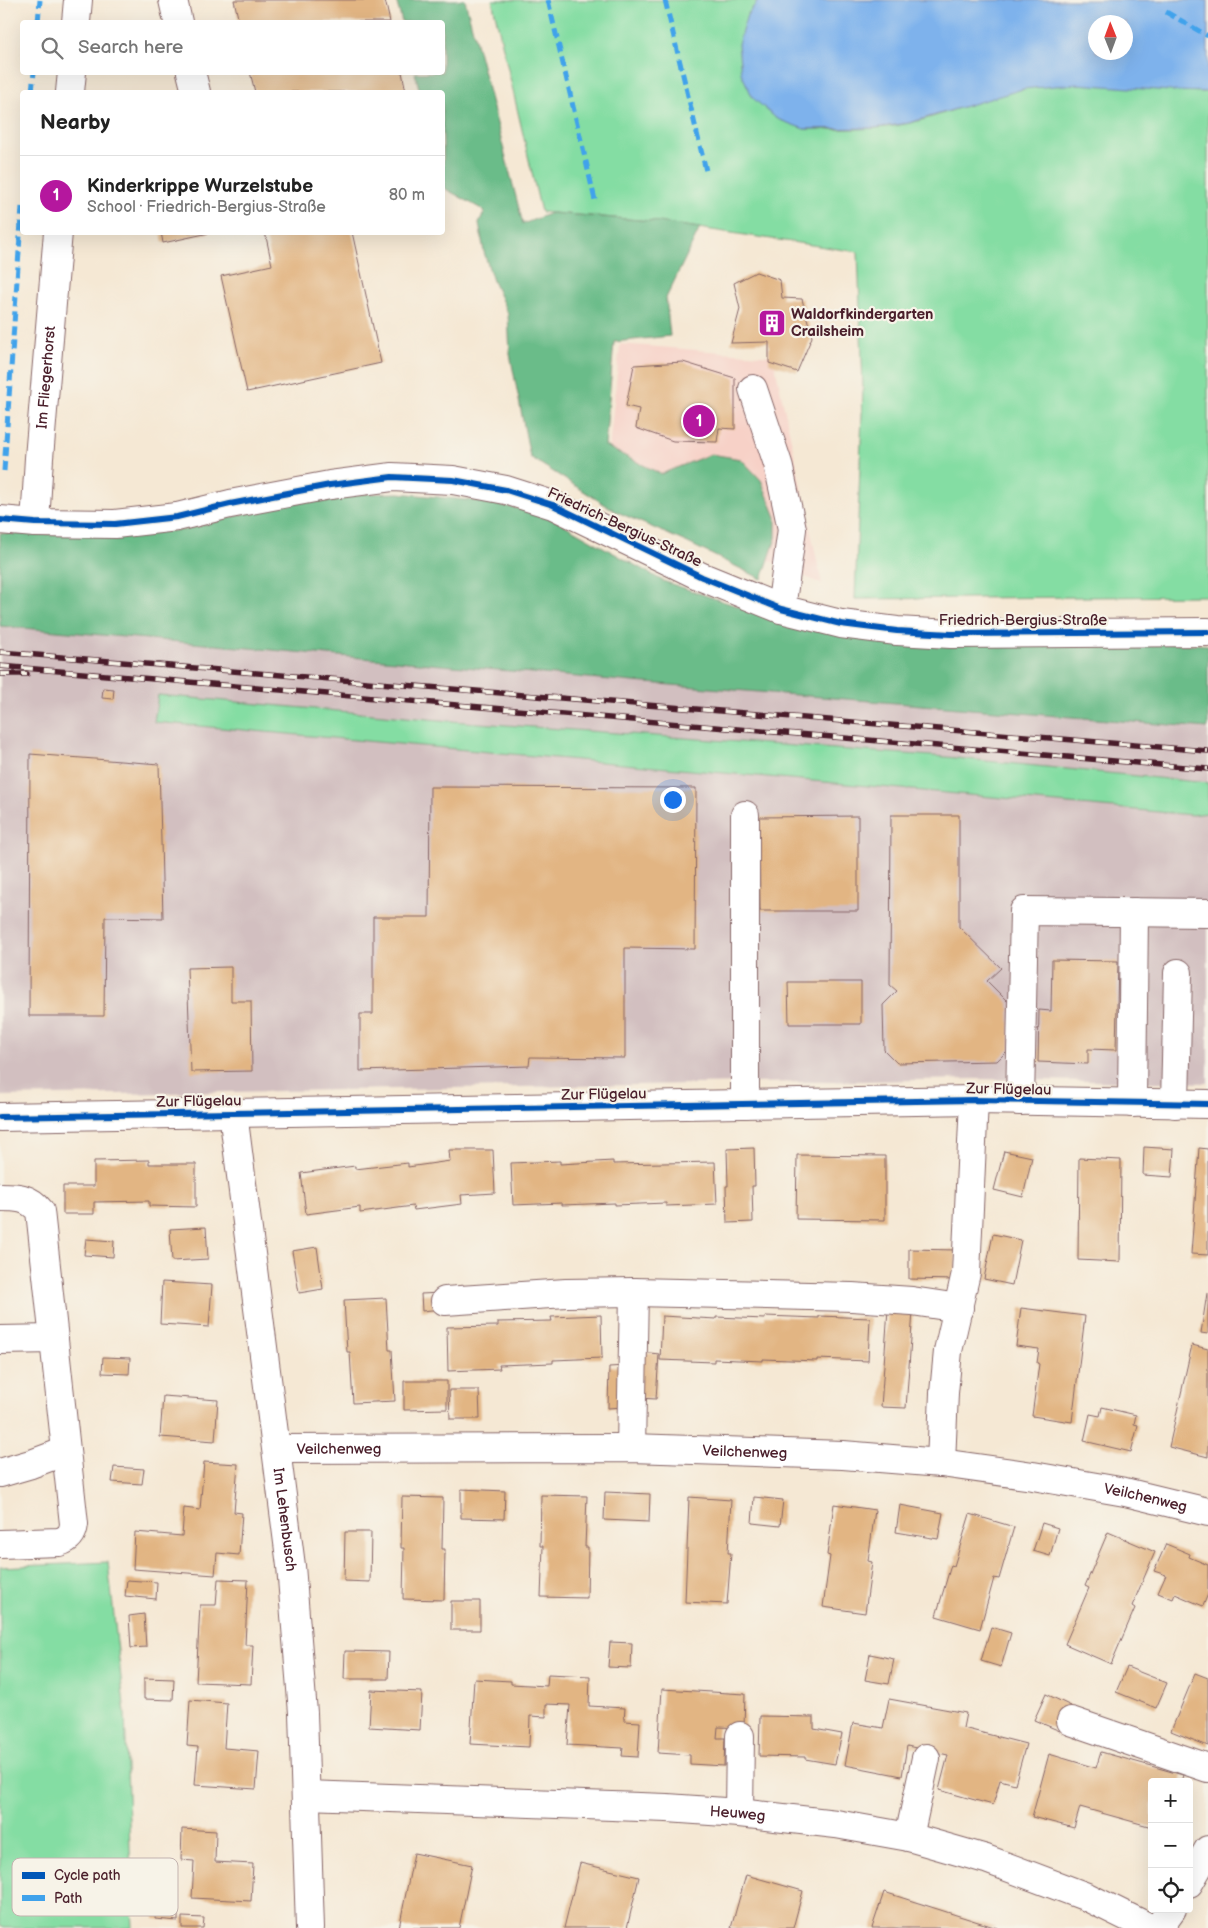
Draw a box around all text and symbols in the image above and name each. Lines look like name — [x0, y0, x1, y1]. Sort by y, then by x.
north arrow — [1088, 15, 1133, 60]
search box — [20, 20, 445, 75]
icon: search — [38, 34, 66, 62]
text: Search here — [78, 36, 183, 59]
text: Nearby — [40, 110, 110, 135]
text: Kinderkrippe Wurzelstube — [87, 175, 313, 198]
text: 1 — [53, 186, 59, 205]
text: 80 m — [389, 186, 425, 205]
text: School · Friedrich-Bergius-Straße — [87, 198, 326, 217]
place label: Waldorfkindergarten Crailsheim — [791, 305, 933, 341]
building icon: Waldorfkindergarten Crailsheim — [757, 308, 787, 338]
street label: Im Fliegerhorst — [32, 325, 60, 430]
pin: 1 — [683, 402, 715, 440]
street label: Friedrich-Bergius-Straße — [544, 483, 705, 572]
street label: Friedrich-Bergius-Straße — [939, 611, 1107, 630]
your location — [660, 787, 686, 813]
street label: Zur Flügelau — [965, 1079, 1052, 1100]
street label: Zur Flügelau — [560, 1084, 647, 1105]
street label: Zur Flügelau — [155, 1091, 242, 1112]
street label: Veilchenweg — [297, 1440, 381, 1459]
street label: Veilchenweg — [702, 1441, 788, 1463]
street label: Im Lehenbusch — [269, 1467, 300, 1572]
street label: Veilchenweg — [1102, 1480, 1189, 1517]
map controls — [1148, 1778, 1193, 1913]
button: + — [1148, 1778, 1193, 1823]
street label: Heuweg — [709, 1802, 766, 1826]
button: − — [1148, 1823, 1193, 1868]
legend — [12, 1858, 178, 1916]
text: Cycle path — [54, 1867, 121, 1884]
button: locate — [1148, 1868, 1193, 1913]
text: Path — [54, 1890, 82, 1907]

